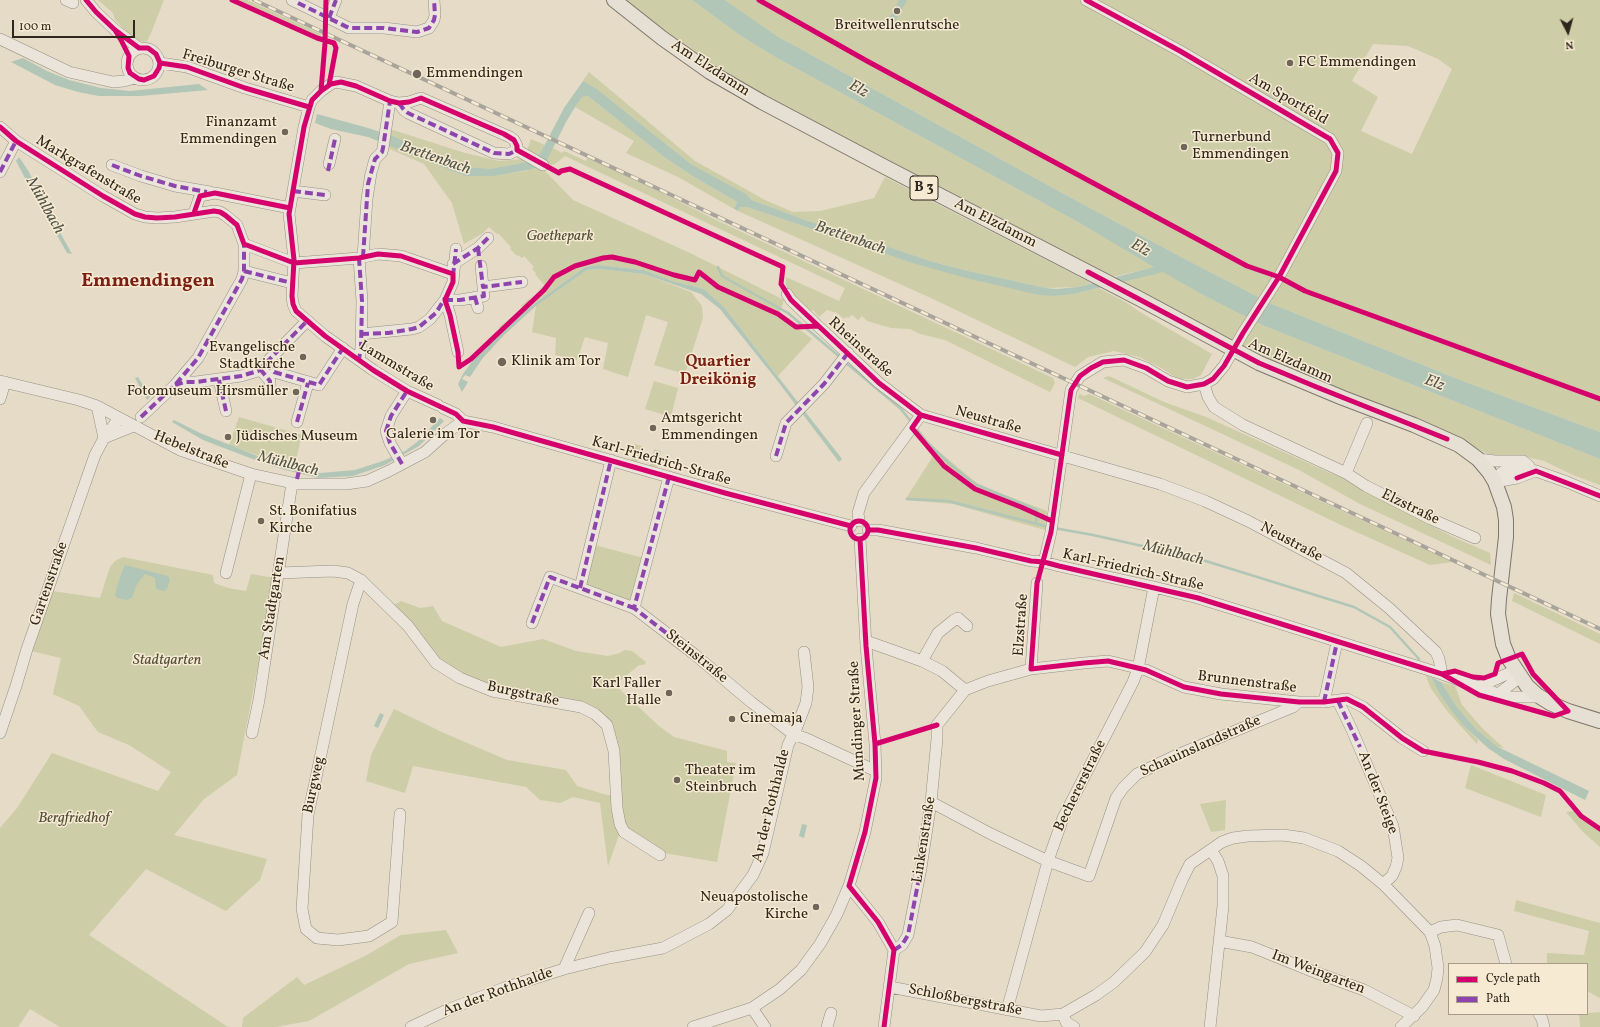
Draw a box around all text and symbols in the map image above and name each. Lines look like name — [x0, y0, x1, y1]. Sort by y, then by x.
marker: Breitwellenrutsche — [892, 6, 902, 16]
scale bar — [14, 12, 137, 38]
north arrow — [1548, 12, 1588, 52]
place label: Breitwellenrutsche — [835, 17, 959, 35]
text: 100 m — [19, 19, 51, 35]
street label: Am Elzdamm — [667, 37, 753, 101]
text: N — [1565, 37, 1574, 52]
street label: Freiburger Straße — [180, 46, 296, 98]
place label: FC Emmendingen — [1298, 54, 1416, 72]
marker: FC Emmendingen — [1285, 58, 1295, 68]
place label: Emmendingen — [426, 65, 523, 83]
marker: Emmendingen — [411, 68, 423, 80]
street label: Am Sportfeld — [1245, 70, 1331, 130]
water label: Elz — [845, 77, 871, 103]
place label: Finanzamt Emmendingen — [180, 114, 277, 149]
marker: Finanzamt Emmendingen — [280, 127, 290, 137]
place label: Turnerbund Emmendingen — [1192, 129, 1289, 164]
street label: Markgrafenstraße — [32, 132, 144, 210]
water label: Brettenbach — [397, 138, 473, 180]
marker: Turnerbund Emmendingen — [1179, 142, 1189, 152]
water label: Mühlbach — [21, 174, 67, 238]
road number: B 3 — [910, 176, 938, 200]
street label: Am Elzdamm — [951, 195, 1039, 253]
water label: Brettenbach — [812, 218, 888, 260]
park label: Goethepark — [526, 228, 594, 246]
water label: Elz — [1127, 236, 1153, 262]
district label: Emmendingen — [81, 272, 215, 294]
street label: Rheinstraße — [824, 314, 896, 382]
street label: Am Elzdamm — [1245, 335, 1335, 389]
street label: Lammstraße — [355, 338, 437, 396]
place label: Evangelische Stadtkirche — [209, 339, 295, 374]
marker: Evangelische Stadtkirche — [298, 352, 308, 362]
place label: Klinik am Tor — [511, 353, 601, 371]
district label: Quartier Dreikönig — [680, 353, 756, 391]
marker: Klinik am Tor — [496, 356, 508, 368]
water label: Elz — [1421, 372, 1447, 396]
place label: Fotomuseum Hirsmüller — [127, 383, 288, 401]
marker: Fotomuseum Hirsmüller — [291, 387, 301, 397]
street label: Neustraße — [953, 403, 1023, 439]
place label: Amtsgericht Emmendingen — [661, 410, 758, 445]
marker: Galerie im Tor — [428, 415, 438, 425]
marker: Amtsgericht Emmendingen — [648, 423, 658, 433]
place label: Galerie im Tor — [386, 426, 480, 444]
street label: Hebelstraße — [151, 428, 231, 474]
place label: Jüdisches Museum — [236, 428, 358, 446]
marker: Jüdisches Museum — [223, 432, 233, 442]
street label: Karl-Friedrich-Straße — [589, 433, 733, 491]
water label: Mühlbach — [256, 448, 320, 482]
street label: Elzstraße — [1378, 486, 1442, 530]
place label: St. Bonifatius Kirche — [269, 503, 357, 538]
marker: St. Bonifatius Kirche — [256, 516, 266, 526]
street label: Neustraße — [1257, 519, 1325, 567]
water label: Mühlbach — [1141, 537, 1205, 571]
street label: Gartenstraße — [27, 540, 73, 628]
street label: Karl-Friedrich-Straße — [1061, 546, 1205, 596]
street label: Am Stadtgarten — [256, 555, 290, 661]
street label: Elzstraße — [1011, 593, 1033, 657]
street label: Steinstraße — [661, 626, 731, 688]
park label: Stadtgarten — [133, 652, 201, 670]
street label: Mundinger Straße — [846, 660, 870, 782]
street label: Brunnenstraße — [1196, 668, 1298, 698]
place label: Karl Faller Halle — [592, 675, 661, 710]
street label: Burgstraße — [485, 679, 561, 711]
marker: Karl Faller Halle — [664, 688, 674, 698]
place label: Cinemaja — [740, 710, 803, 728]
street label: Schauinslandstraße — [1138, 712, 1264, 782]
marker: Cinemaja — [727, 714, 737, 724]
street label: Bechererstraße — [1051, 737, 1111, 835]
street label: An der Rothhalde — [749, 748, 795, 864]
street label: An der Steige — [1353, 749, 1401, 837]
street label: Burgweg — [300, 755, 330, 815]
place label: Theater im Steinbruch — [685, 762, 757, 797]
marker: Theater im Steinbruch — [672, 775, 682, 785]
street label: Linkenstraße — [909, 795, 941, 885]
park label: Bergfriedhof — [38, 810, 110, 828]
place label: Neuapostolische Kirche — [700, 889, 808, 924]
marker: Neuapostolische Kirche — [811, 902, 821, 912]
street label: Im Weingarten — [1269, 947, 1367, 999]
legend — [1448, 963, 1588, 1015]
street label: An der Rothhalde — [440, 965, 556, 1021]
text: Cycle path — [1486, 971, 1541, 987]
street label: Schloßbergstraße — [906, 981, 1024, 1021]
text: Path — [1486, 991, 1510, 1007]

